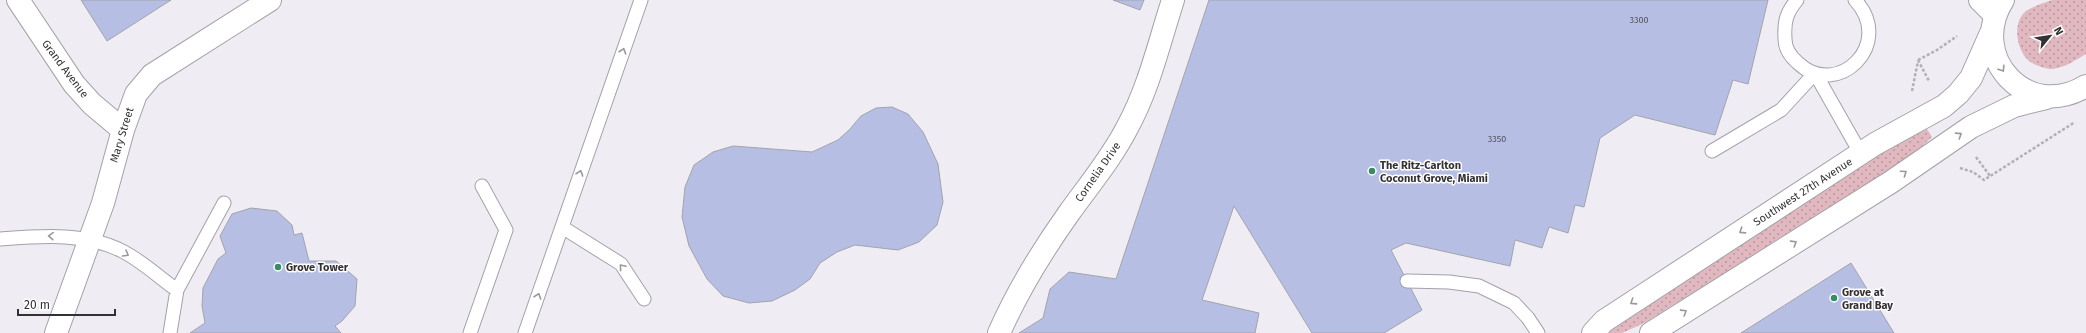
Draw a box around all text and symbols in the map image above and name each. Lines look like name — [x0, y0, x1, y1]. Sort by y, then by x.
house number: 3300 — [1629, 15, 1649, 25]
north arrow — [2030, 16, 2070, 56]
text: N — [2051, 25, 2066, 38]
street label: Grand Avenue — [39, 37, 91, 101]
one-way arrow — [619, 47, 627, 54]
one-way arrow — [1998, 65, 2005, 72]
street label: Mary Street — [107, 106, 137, 164]
one-way arrow — [1954, 132, 1961, 139]
house number: 3350 — [1488, 134, 1506, 144]
street label: Cornelia Drive — [1073, 140, 1123, 204]
street label: Southwest 27th Avenue — [1751, 155, 1855, 229]
place label: The Ritz-Carlton Coconut Grove, Miami — [1380, 159, 1488, 185]
marker: The Ritz-Carlton Coconut Grove, Miami — [1367, 166, 1377, 176]
one-way arrow — [576, 170, 584, 177]
one-way arrow — [1900, 170, 1907, 178]
one-way arrow — [1739, 226, 1746, 234]
one-way arrow — [48, 232, 54, 241]
one-way arrow — [1790, 241, 1797, 248]
one-way arrow — [122, 250, 129, 257]
place label: Grove Tower — [286, 261, 349, 274]
marker: Grove Tower — [273, 262, 283, 272]
one-way arrow — [619, 264, 626, 272]
place label: Grove at Grand Bay — [1842, 286, 1893, 312]
scale bar — [18, 291, 115, 317]
one-way arrow — [533, 293, 541, 300]
marker: Grove at Grand Bay — [1829, 293, 1839, 303]
one-way arrow — [1630, 297, 1637, 305]
text: 20 m — [24, 298, 50, 312]
one-way arrow — [1680, 310, 1687, 317]

